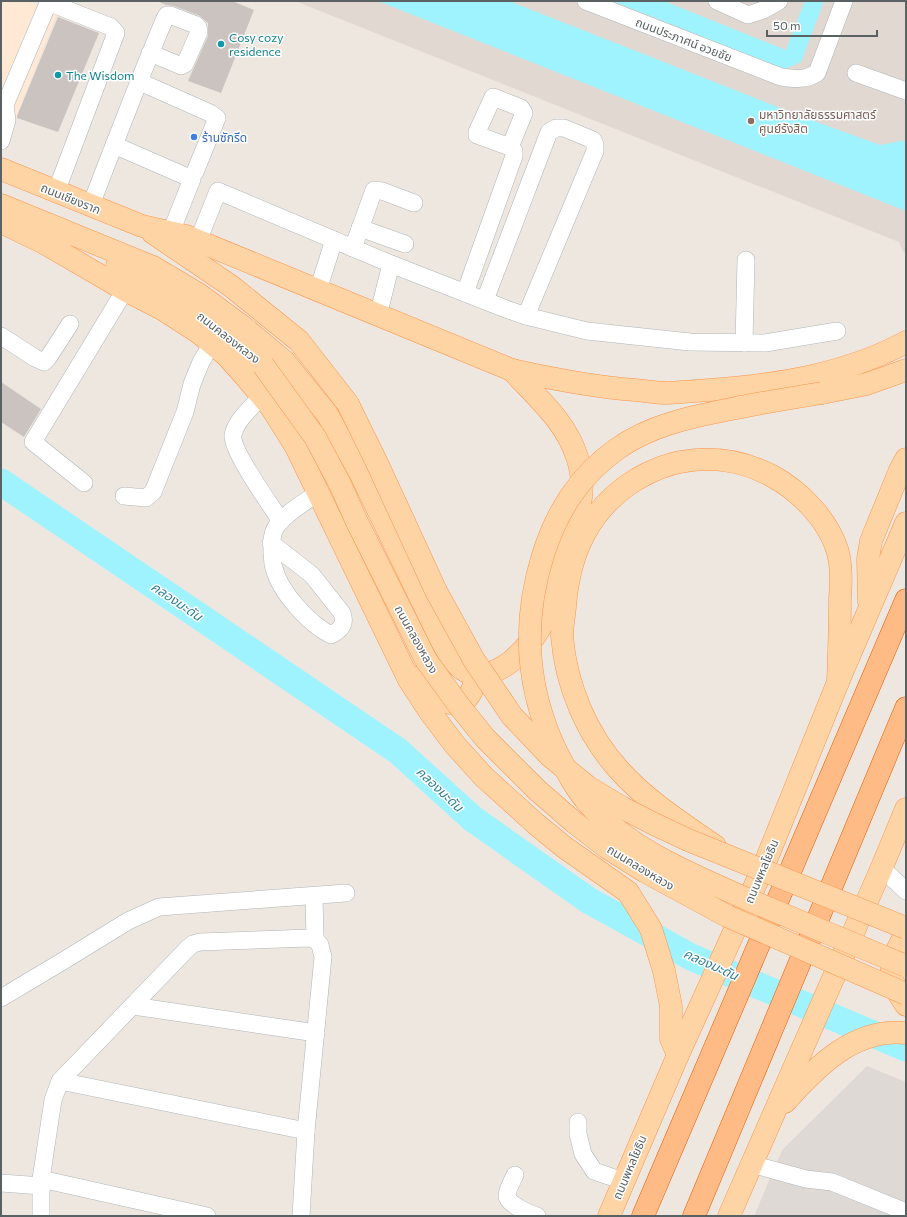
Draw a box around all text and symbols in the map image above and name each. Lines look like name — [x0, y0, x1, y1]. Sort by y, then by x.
scale bar — [767, 12, 877, 38]
street label: ถนนประภาศน์ อวยชัย — [634, 14, 734, 64]
text: 50 m — [773, 18, 801, 32]
place label: Cosy cozy residence — [229, 30, 283, 58]
marker: Cosy cozy residence — [216, 39, 226, 49]
place label: The Wisdom — [66, 68, 135, 82]
marker: The Wisdom — [53, 70, 63, 80]
place label: มหาวิทยาลัยธรรมศาสตร์ ศูนย์รังสิต — [759, 107, 876, 136]
marker: มหาวิทยาลัยธรรมศาสตร์ ศูนย์รังสิต — [746, 116, 756, 126]
place label: ร้านซักรีด — [202, 130, 247, 144]
marker: ร้านซักรีด — [189, 132, 199, 142]
street label: ถนนเชียงราก — [39, 180, 103, 216]
street label: ถนนคลองหลวง — [195, 308, 263, 366]
water label: คลองมะดัน — [148, 578, 206, 624]
street label: ถนนคลองหลวง — [393, 602, 441, 676]
water label: คลองมะดัน — [413, 763, 467, 815]
street label: ถนนพหลโยธิน — [741, 837, 781, 905]
street label: ถนนคลองหลวง — [605, 841, 677, 893]
water label: คลองมะดัน — [681, 945, 742, 984]
street label: ถนนพหลโยธิน — [609, 1133, 649, 1201]

